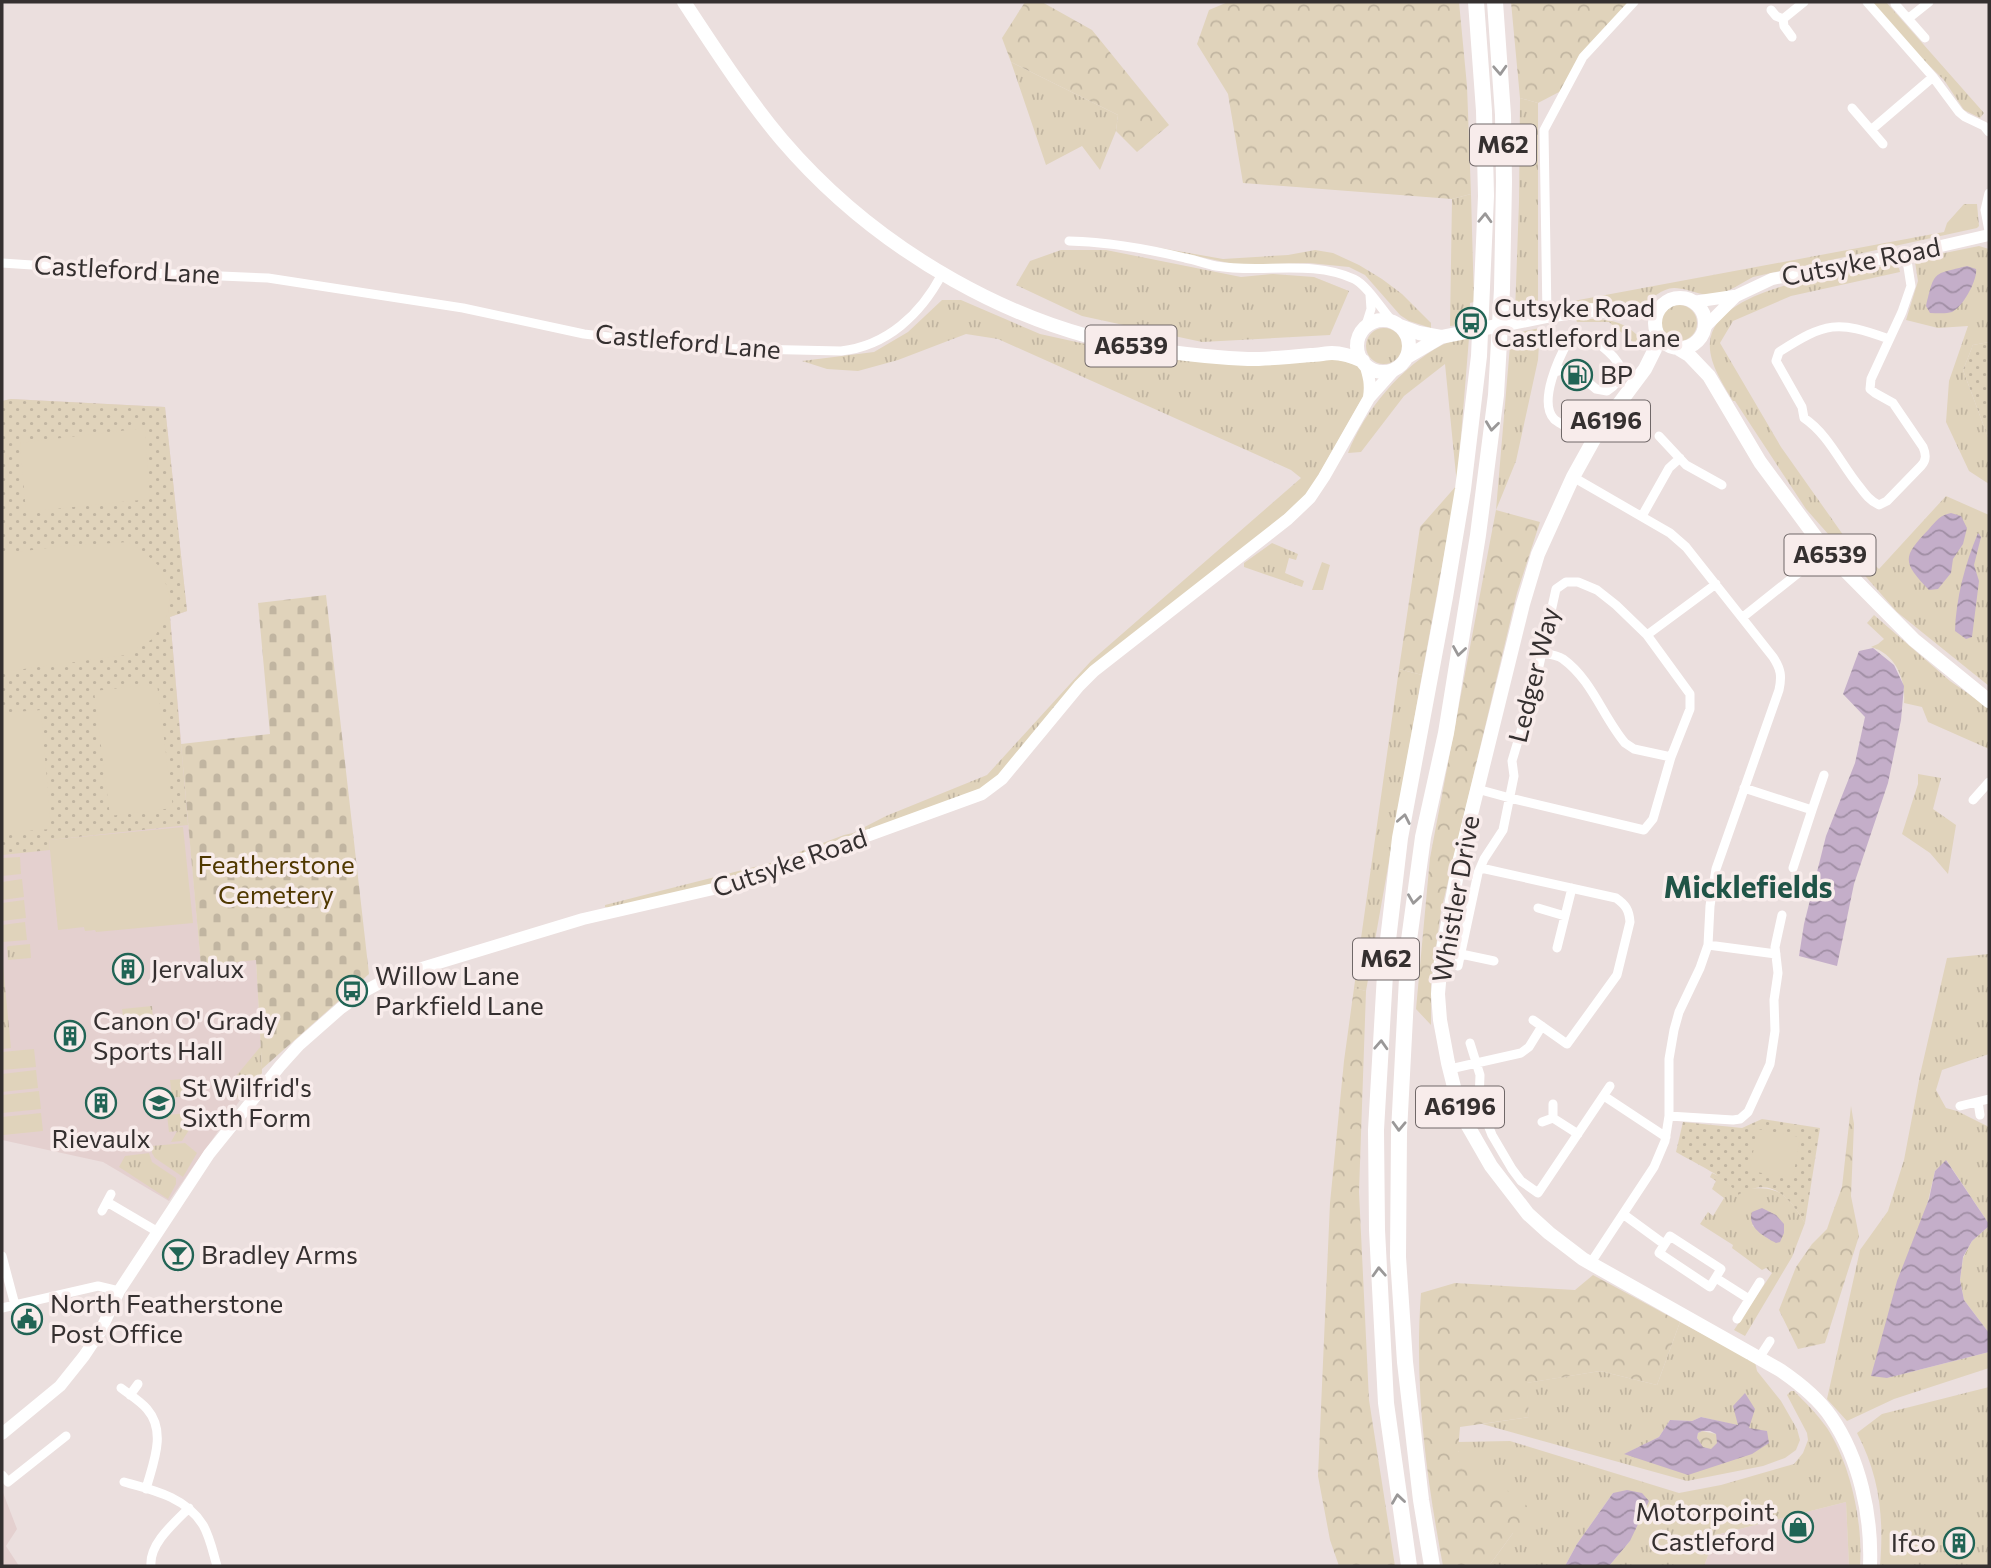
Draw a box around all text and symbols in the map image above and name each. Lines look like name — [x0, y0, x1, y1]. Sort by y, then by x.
one-way arrow — [1493, 65, 1508, 76]
road number: M62 — [1470, 125, 1536, 166]
one-way arrow — [1478, 212, 1493, 223]
street label: Cutsyke Road — [1779, 230, 1943, 291]
street label: Castleford Lane — [33, 248, 221, 289]
place label: Cutsyke Road Castleford Lane — [1494, 291, 1680, 352]
bus stop icon: Cutsyke Road Castleford Lane — [1454, 306, 1488, 340]
street label: Castleford Lane — [594, 317, 782, 364]
road number: A6539 — [1086, 326, 1176, 366]
fuel station icon: BP — [1560, 358, 1594, 392]
place label: BP — [1600, 358, 1633, 389]
road number: A6196 — [1562, 400, 1650, 442]
one-way arrow — [1484, 420, 1499, 432]
road number: A6539 — [1784, 534, 1876, 576]
street label: Ledger Way — [1501, 604, 1564, 746]
one-way arrow — [1452, 645, 1467, 657]
one-way arrow — [1396, 813, 1411, 825]
street label: Whistler Drive — [1425, 813, 1484, 985]
street label: Cutsyke Road — [708, 821, 871, 902]
park label: Featherstone Cemetery — [197, 848, 355, 909]
district label: Micklefields — [1663, 867, 1833, 904]
one-way arrow — [1407, 893, 1422, 905]
road number: M62 — [1353, 939, 1419, 979]
building icon: Jervalux — [111, 952, 145, 986]
place label: Jervalux — [151, 952, 244, 983]
place label: Willow Lane Parkfield Lane — [375, 959, 544, 1020]
bus stop icon: Willow Lane Parkfield Lane — [335, 974, 369, 1008]
place label: Canon O' Grady Sports Hall — [93, 1004, 277, 1065]
building icon: Canon O' Grady Sports Hall — [53, 1019, 87, 1053]
one-way arrow — [1373, 1039, 1388, 1050]
place label: St Wilfrid's Sixth Form — [182, 1071, 312, 1132]
building icon: Rievaulx — [84, 1086, 118, 1120]
school or university icon: St Wilfrid's Sixth Form — [142, 1086, 176, 1120]
road number: A6196 — [1416, 1086, 1504, 1128]
one-way arrow — [1391, 1121, 1407, 1131]
place label: Rievaulx — [51, 1122, 151, 1153]
bar icon: Bradley Arms — [161, 1238, 195, 1272]
place label: Bradley Arms — [201, 1238, 358, 1269]
one-way arrow — [1372, 1267, 1387, 1278]
place label: North Featherstone Post Office — [50, 1287, 283, 1348]
public building icon: North Featherstone Post Office — [10, 1302, 44, 1336]
one-way arrow — [1391, 1493, 1406, 1505]
place label: Motorpoint Castleford — [1635, 1495, 1775, 1556]
shop icon: Motorpoint Castleford — [1781, 1510, 1815, 1544]
place label: Ifco — [1891, 1526, 1936, 1557]
building icon: Ifco — [1942, 1526, 1976, 1560]

